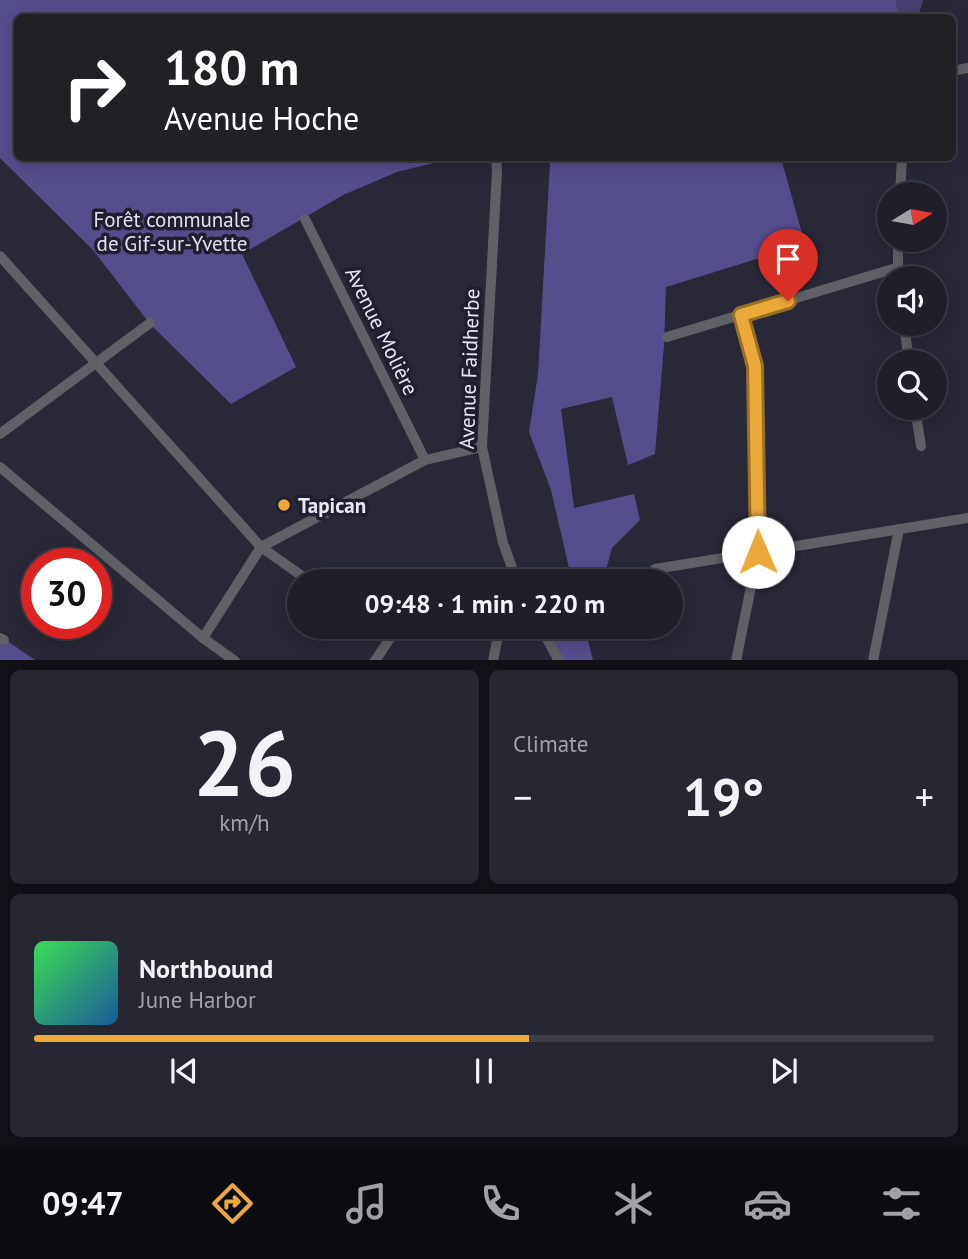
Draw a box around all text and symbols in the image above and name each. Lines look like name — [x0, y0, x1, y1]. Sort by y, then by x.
text: 180 m — [164, 35, 299, 99]
icon: right — [49, 42, 140, 133]
text: Avenue Hoche — [164, 97, 359, 139]
north arrow — [877, 182, 947, 252]
map controls — [877, 182, 947, 420]
park label: Forêt communale de Gif-sur-Yvette — [93, 206, 251, 257]
pin — [758, 229, 818, 301]
icon: arrive — [769, 240, 807, 278]
street label: Avenue Molière — [339, 262, 425, 400]
button: sound — [877, 266, 947, 336]
street label: Avenue Faidherbe — [453, 288, 485, 450]
button: search — [877, 350, 947, 420]
place label: Tapican — [298, 492, 366, 519]
marker: Tapican — [276, 497, 292, 513]
position arrow — [721, 515, 795, 589]
speed limit sign: 30 — [21, 548, 112, 639]
text: 09:48 · 1 min · 220 m — [365, 587, 605, 620]
text: 26 — [193, 703, 296, 821]
text: Climate — [513, 729, 588, 758]
text: 19° — [683, 763, 764, 830]
text: − — [513, 772, 532, 821]
text: + — [915, 772, 934, 821]
text: km/h — [219, 808, 270, 837]
text: Northbound — [139, 952, 273, 985]
text: June Harbor — [139, 985, 256, 1014]
icon: previous — [165, 1052, 203, 1090]
icon: pause — [465, 1052, 503, 1090]
icon: next — [765, 1052, 803, 1090]
icon: directions — [208, 1179, 257, 1228]
icon: music — [342, 1179, 391, 1228]
icon: phone — [476, 1179, 525, 1228]
icon: climate — [609, 1179, 658, 1228]
icon: car — [743, 1179, 792, 1228]
icon: filters — [877, 1179, 926, 1228]
text: 09:47 — [42, 1182, 124, 1224]

